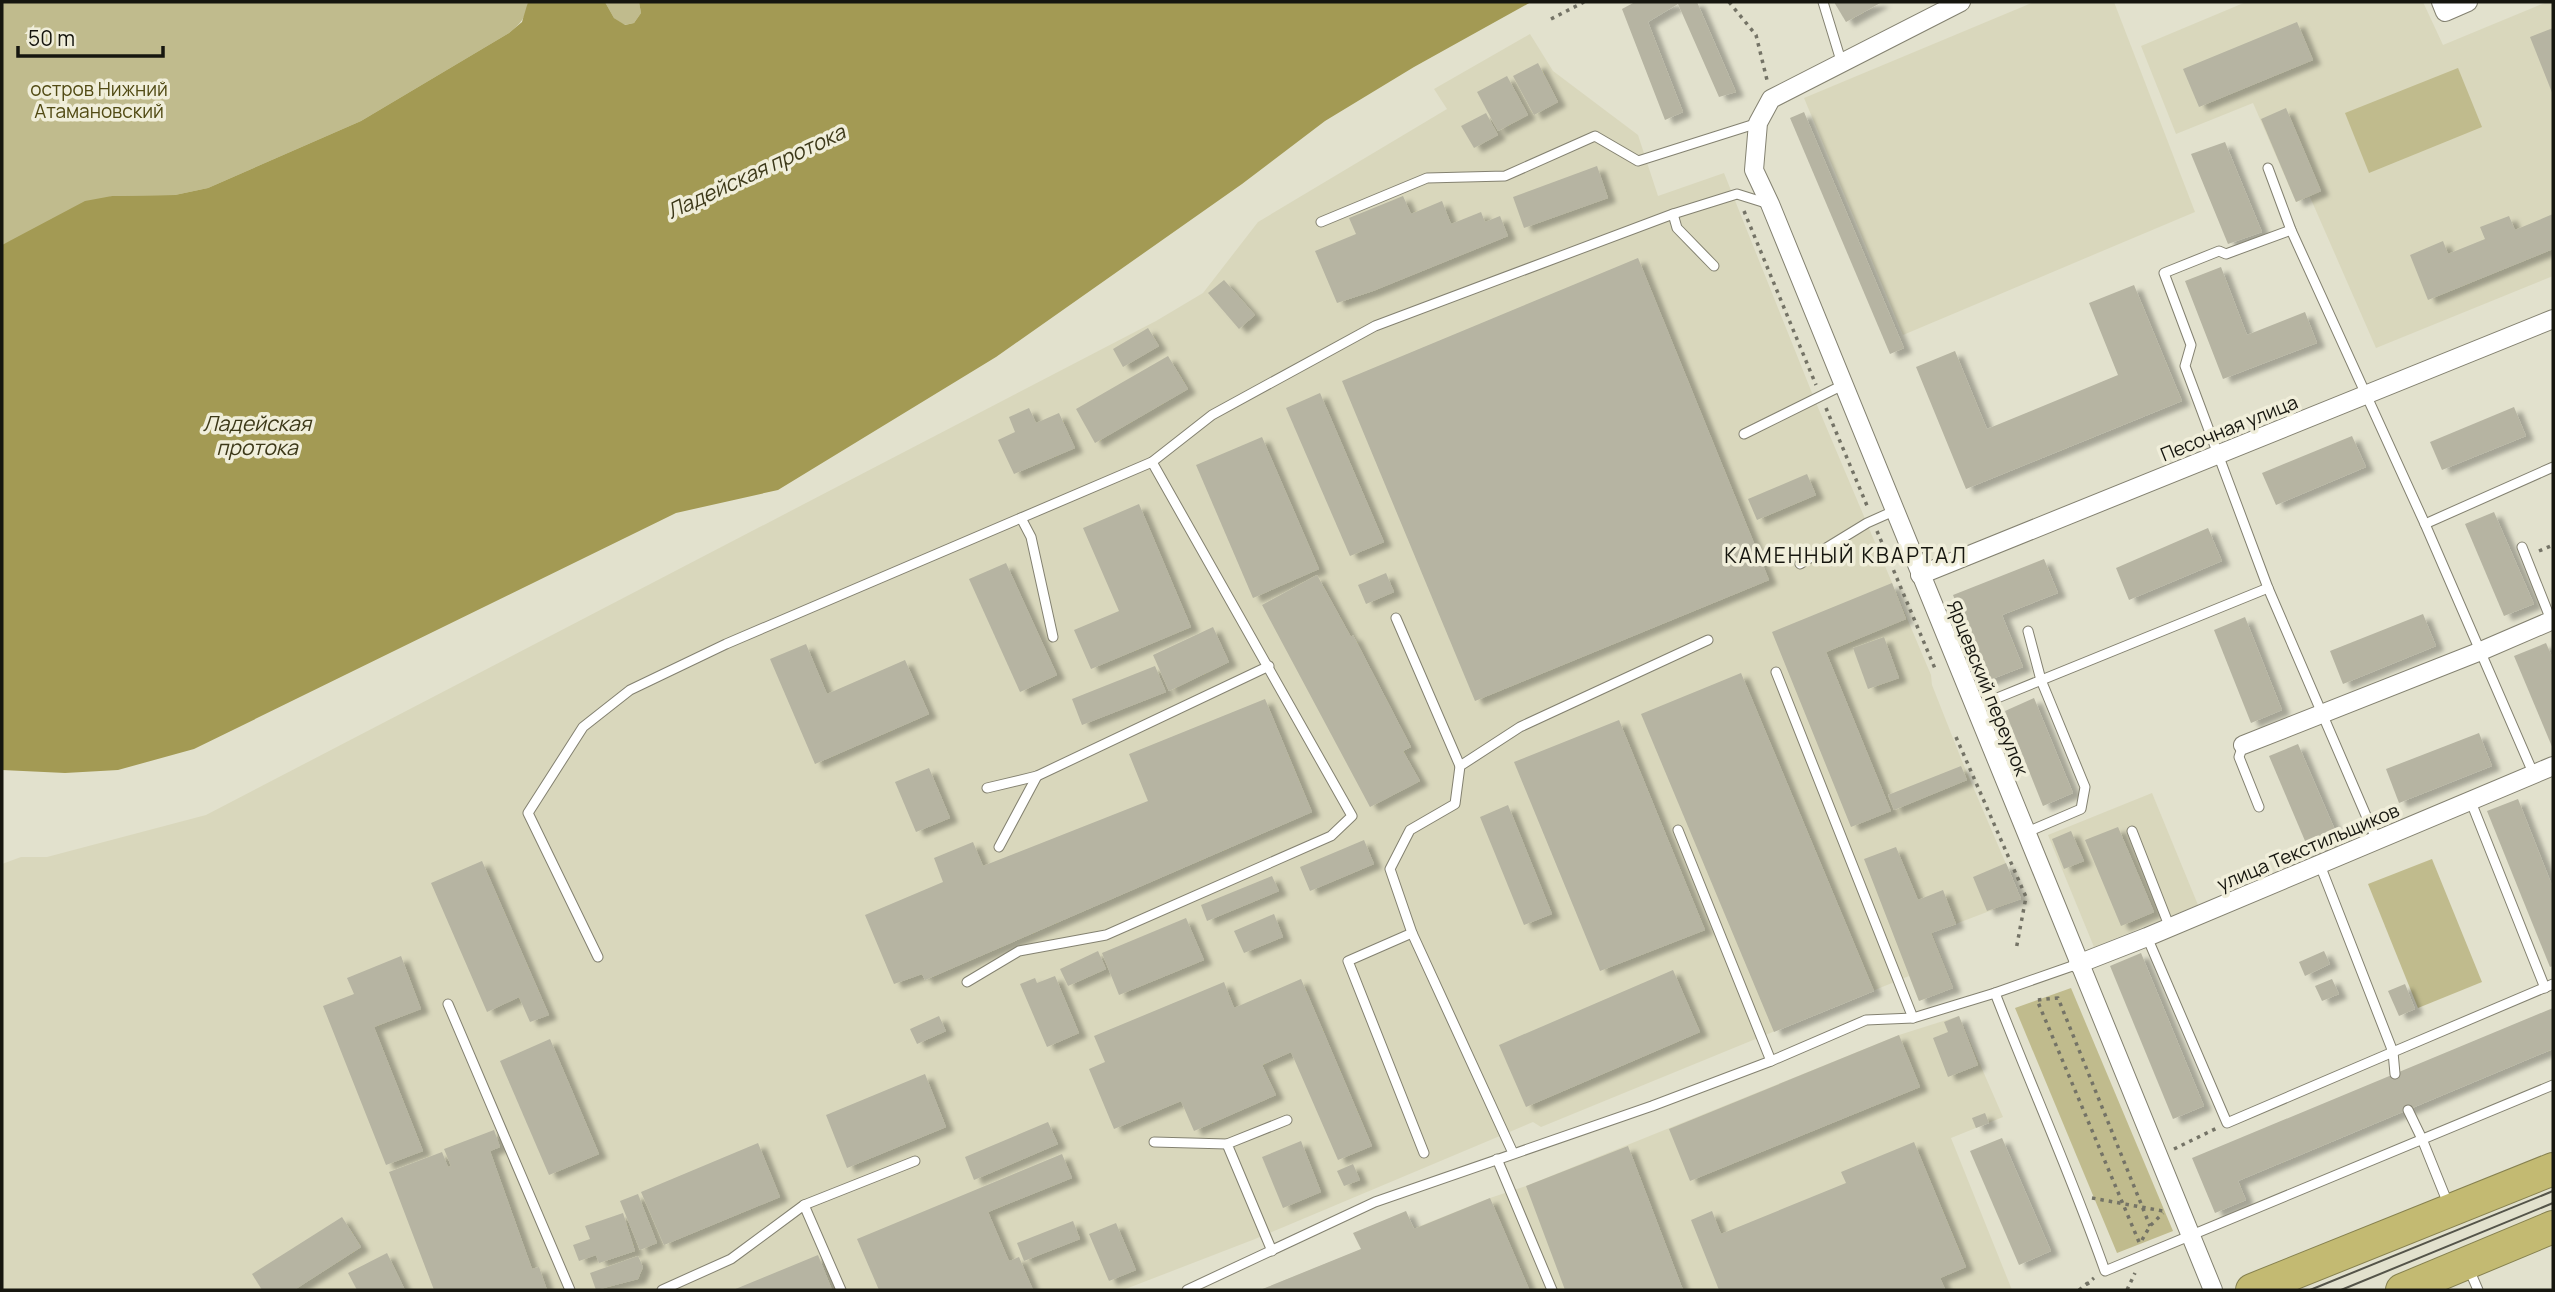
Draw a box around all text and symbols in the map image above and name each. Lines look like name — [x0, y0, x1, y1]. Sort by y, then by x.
scale bar — [18, 14, 163, 58]
text: 50 m — [28, 24, 75, 52]
park label: остров Нижний Атамановский — [30, 76, 168, 124]
water label: Ладейская протока — [662, 117, 851, 225]
street label: Песочная улица — [2157, 389, 2301, 467]
water label: Ладейская протока — [203, 409, 313, 461]
district label: КАМЕННЫЙ КВАРТАЛ — [1724, 541, 1968, 569]
street label: Ярцевский переулок — [1941, 596, 2035, 780]
street label: улица Текстильщиков — [2213, 797, 2403, 897]

